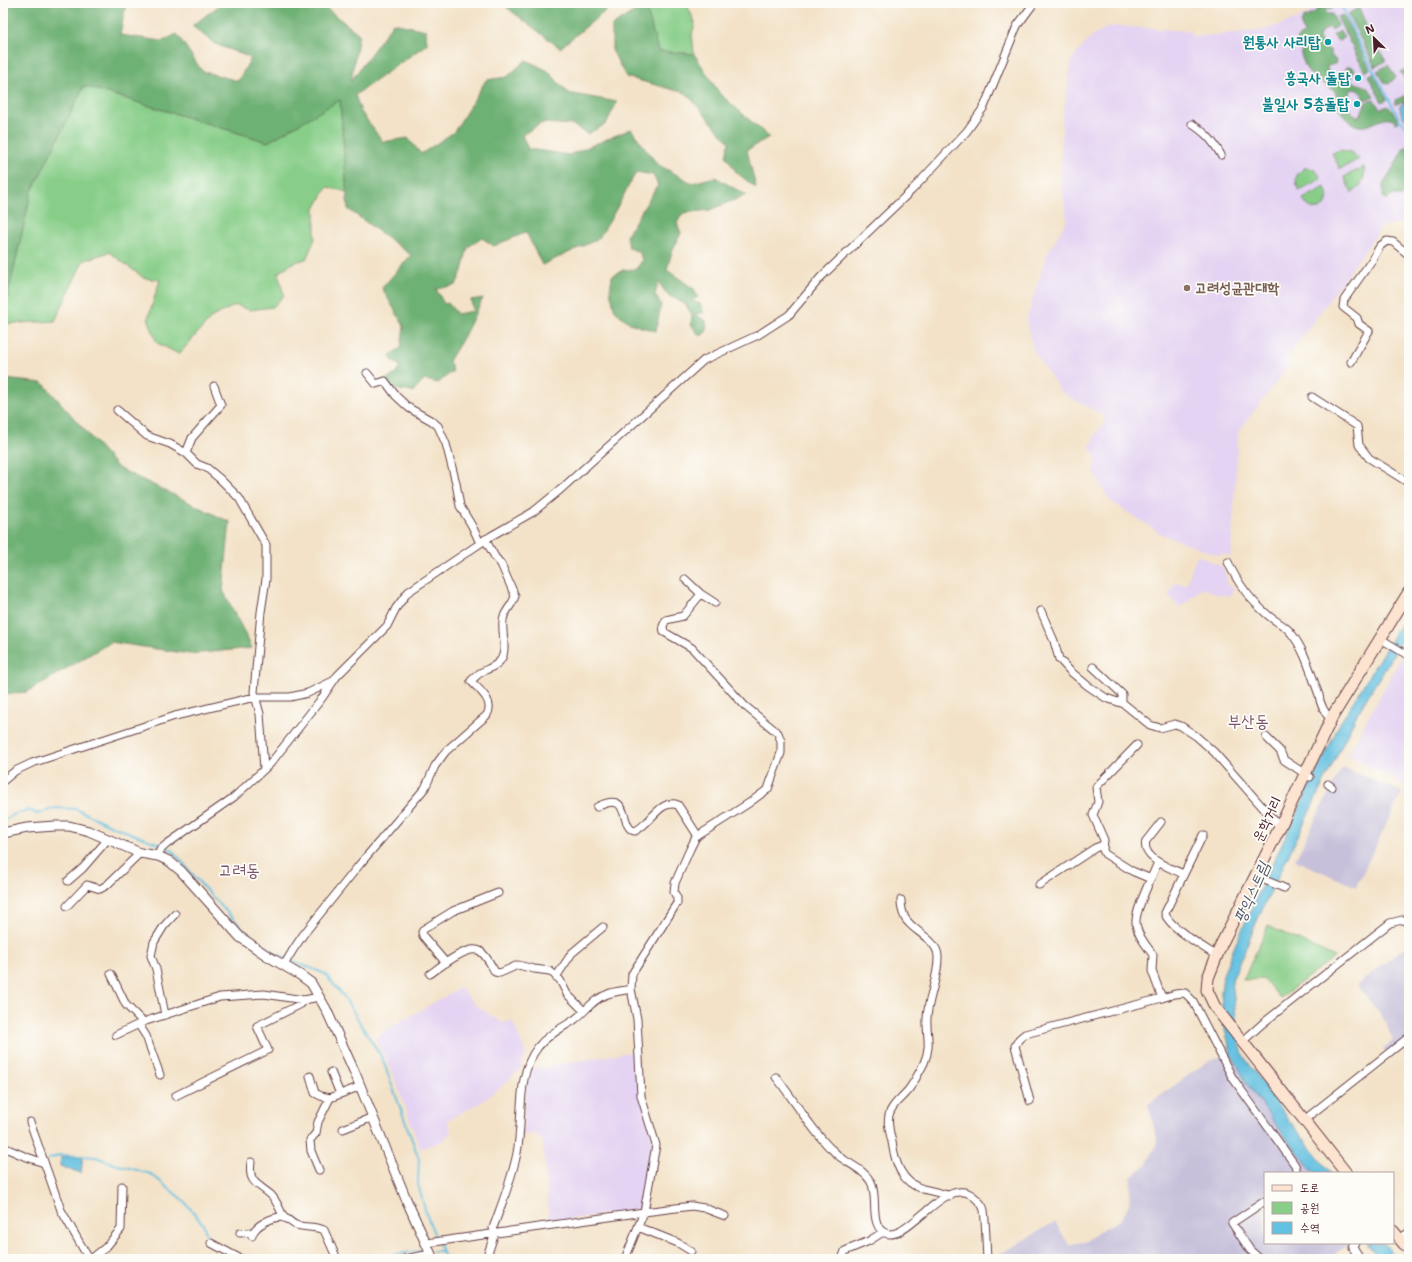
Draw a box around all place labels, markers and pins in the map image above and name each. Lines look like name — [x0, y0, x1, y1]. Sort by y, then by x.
place label: 원통사 사리탑 — [1242, 32, 1321, 52]
marker: 원통사 사리탑 — [1323, 37, 1333, 47]
place label: 흥국사 돌탑 — [1284, 68, 1351, 88]
marker: 흥국사 돌탑 — [1353, 73, 1363, 83]
place label: 불일사 5층돌탑 — [1262, 94, 1350, 114]
marker: 불일사 5층돌탑 — [1352, 99, 1362, 109]
place label: 고려성균관대학 — [1195, 278, 1280, 298]
marker: 고려성균관대학 — [1182, 283, 1192, 293]

